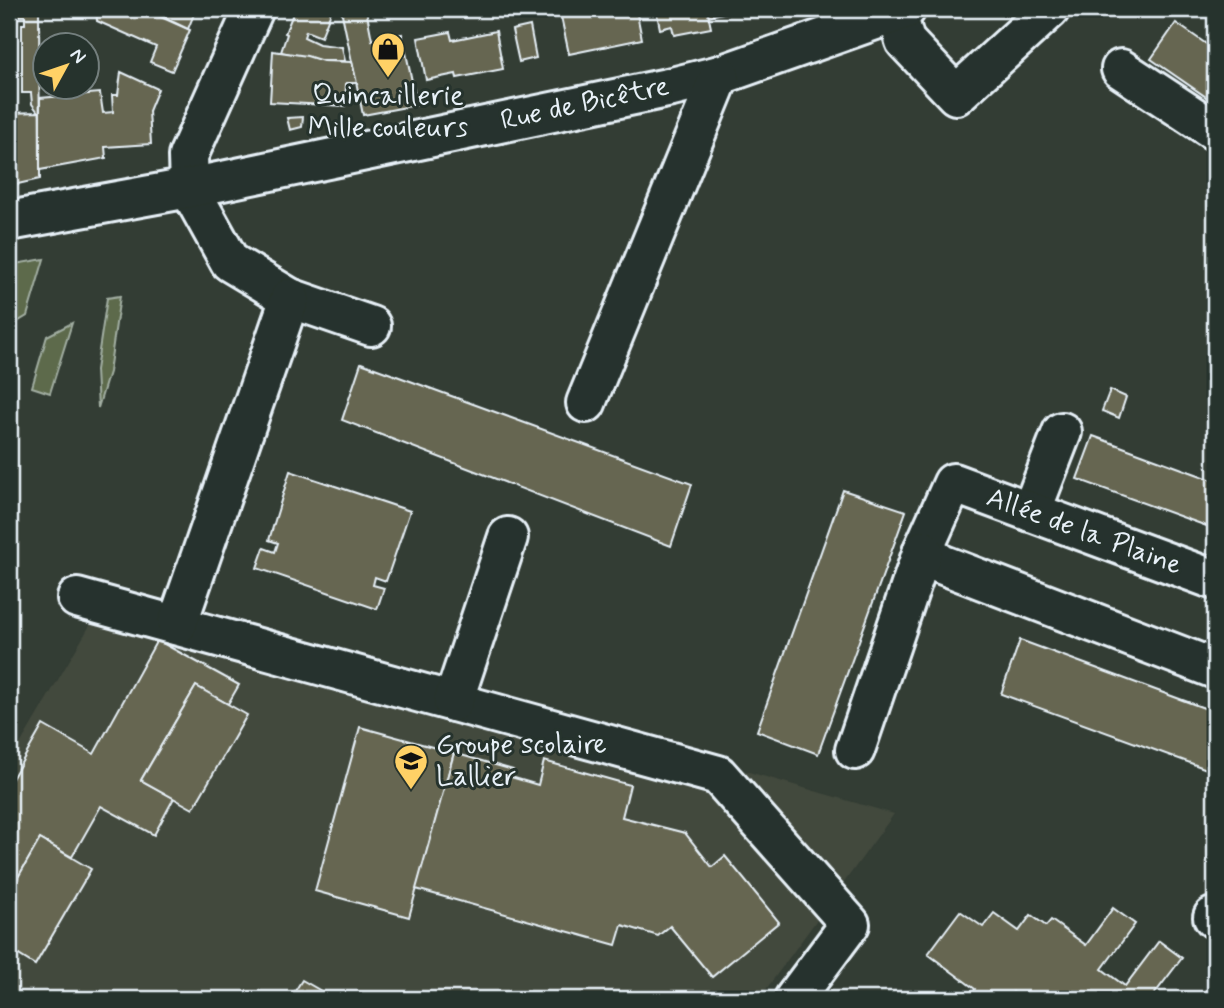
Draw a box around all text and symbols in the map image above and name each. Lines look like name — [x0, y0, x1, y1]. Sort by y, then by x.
shop icon: Quincaillerie Mille couleurs — [369, 30, 407, 79]
north arrow — [32, 32, 102, 102]
text: N — [64, 43, 92, 69]
street label: Rue de Bicêtre — [497, 68, 673, 140]
place label: Quincaillerie Mille couleurs — [308, 78, 468, 147]
street label: Allée de la Plaine — [981, 480, 1187, 584]
place label: Groupe scolaire Lallier — [436, 727, 607, 796]
school or university icon: Groupe scolaire Lallier — [392, 742, 430, 791]

